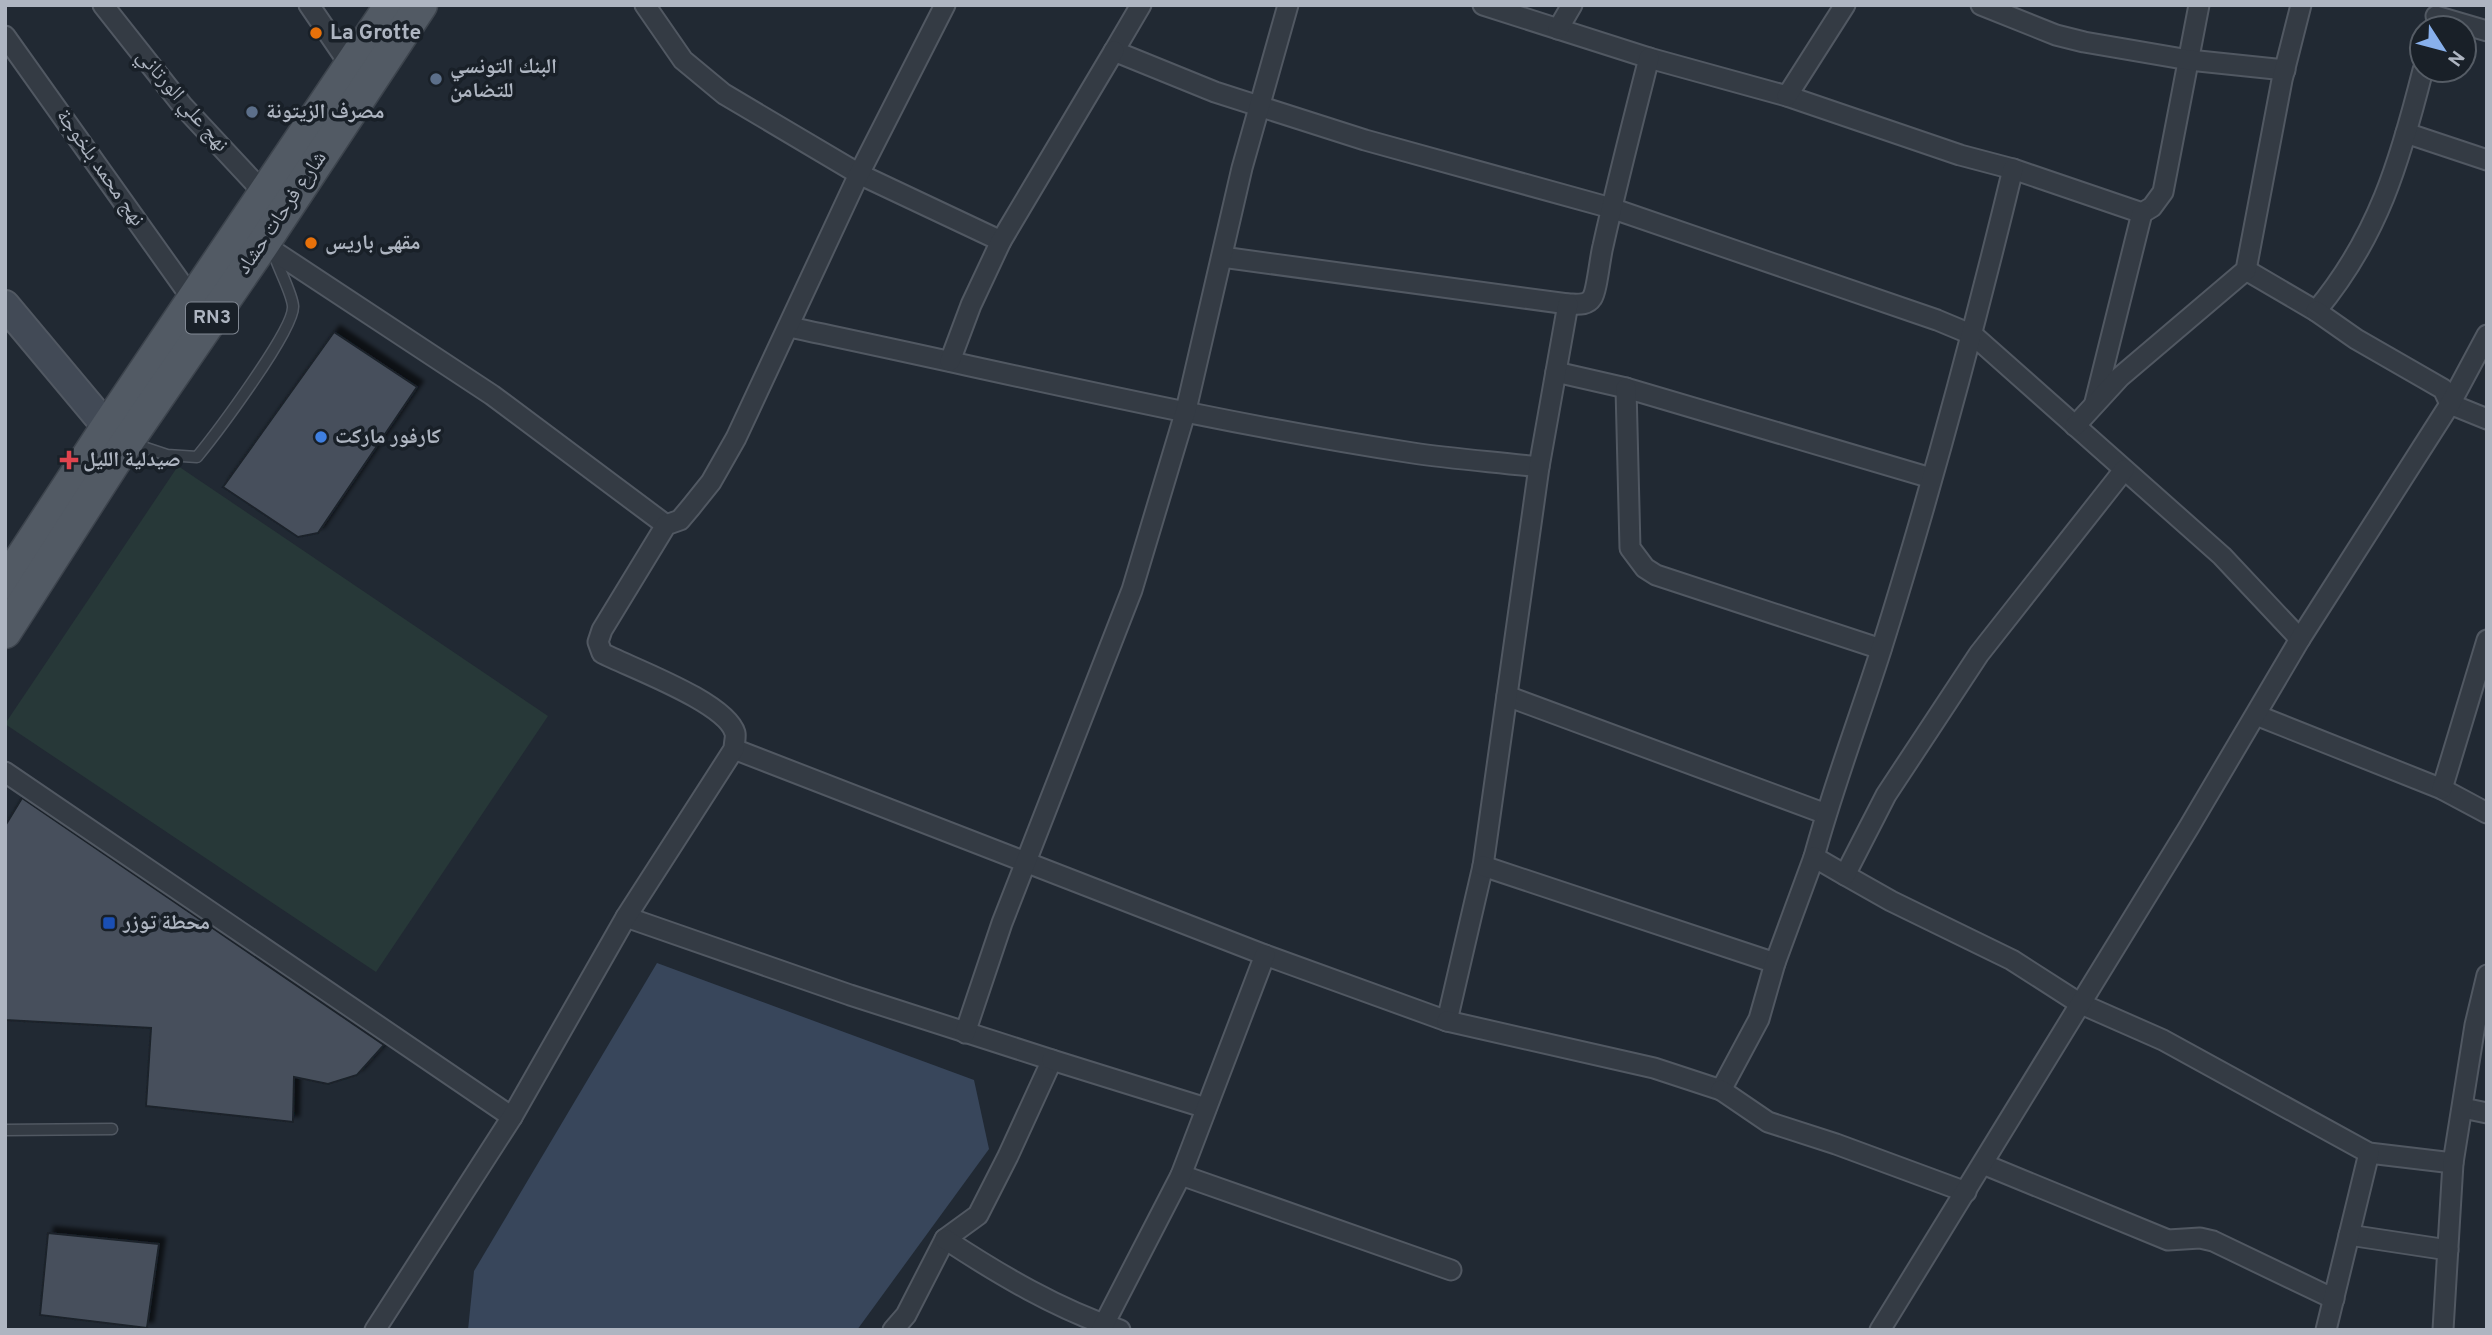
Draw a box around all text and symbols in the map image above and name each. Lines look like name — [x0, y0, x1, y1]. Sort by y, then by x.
north arrow — [2408, 14, 2478, 84]
place label: La Grotte — [330, 20, 421, 47]
marker: La Grotte — [308, 25, 324, 41]
street label: نهج علي الورتاني — [129, 44, 234, 159]
text: N — [2441, 45, 2469, 70]
place label: البنك التونسي للتضامن — [450, 54, 557, 105]
marker: البنك التونسي للتضامن — [428, 71, 444, 87]
place label: مصرف الزيتونة — [266, 99, 384, 126]
street label: نهج محمد بلخوجة — [50, 104, 150, 232]
marker: مصرف الزيتونة — [244, 104, 260, 120]
street label: شارع فرحات حشاد — [231, 146, 333, 280]
place label: مقهى باريس — [325, 230, 420, 257]
marker: مقهى باريس — [303, 235, 319, 251]
road number: RN3 — [186, 302, 238, 334]
place label: كارفور ماركت — [335, 424, 441, 451]
marker: كارفور ماركت — [313, 429, 329, 445]
place label: صيدلية الليل — [83, 447, 181, 474]
marker: صيدلية الليل — [61, 452, 77, 468]
place label: محطة توزر — [122, 910, 210, 937]
marker: محطة توزر — [101, 915, 117, 931]

